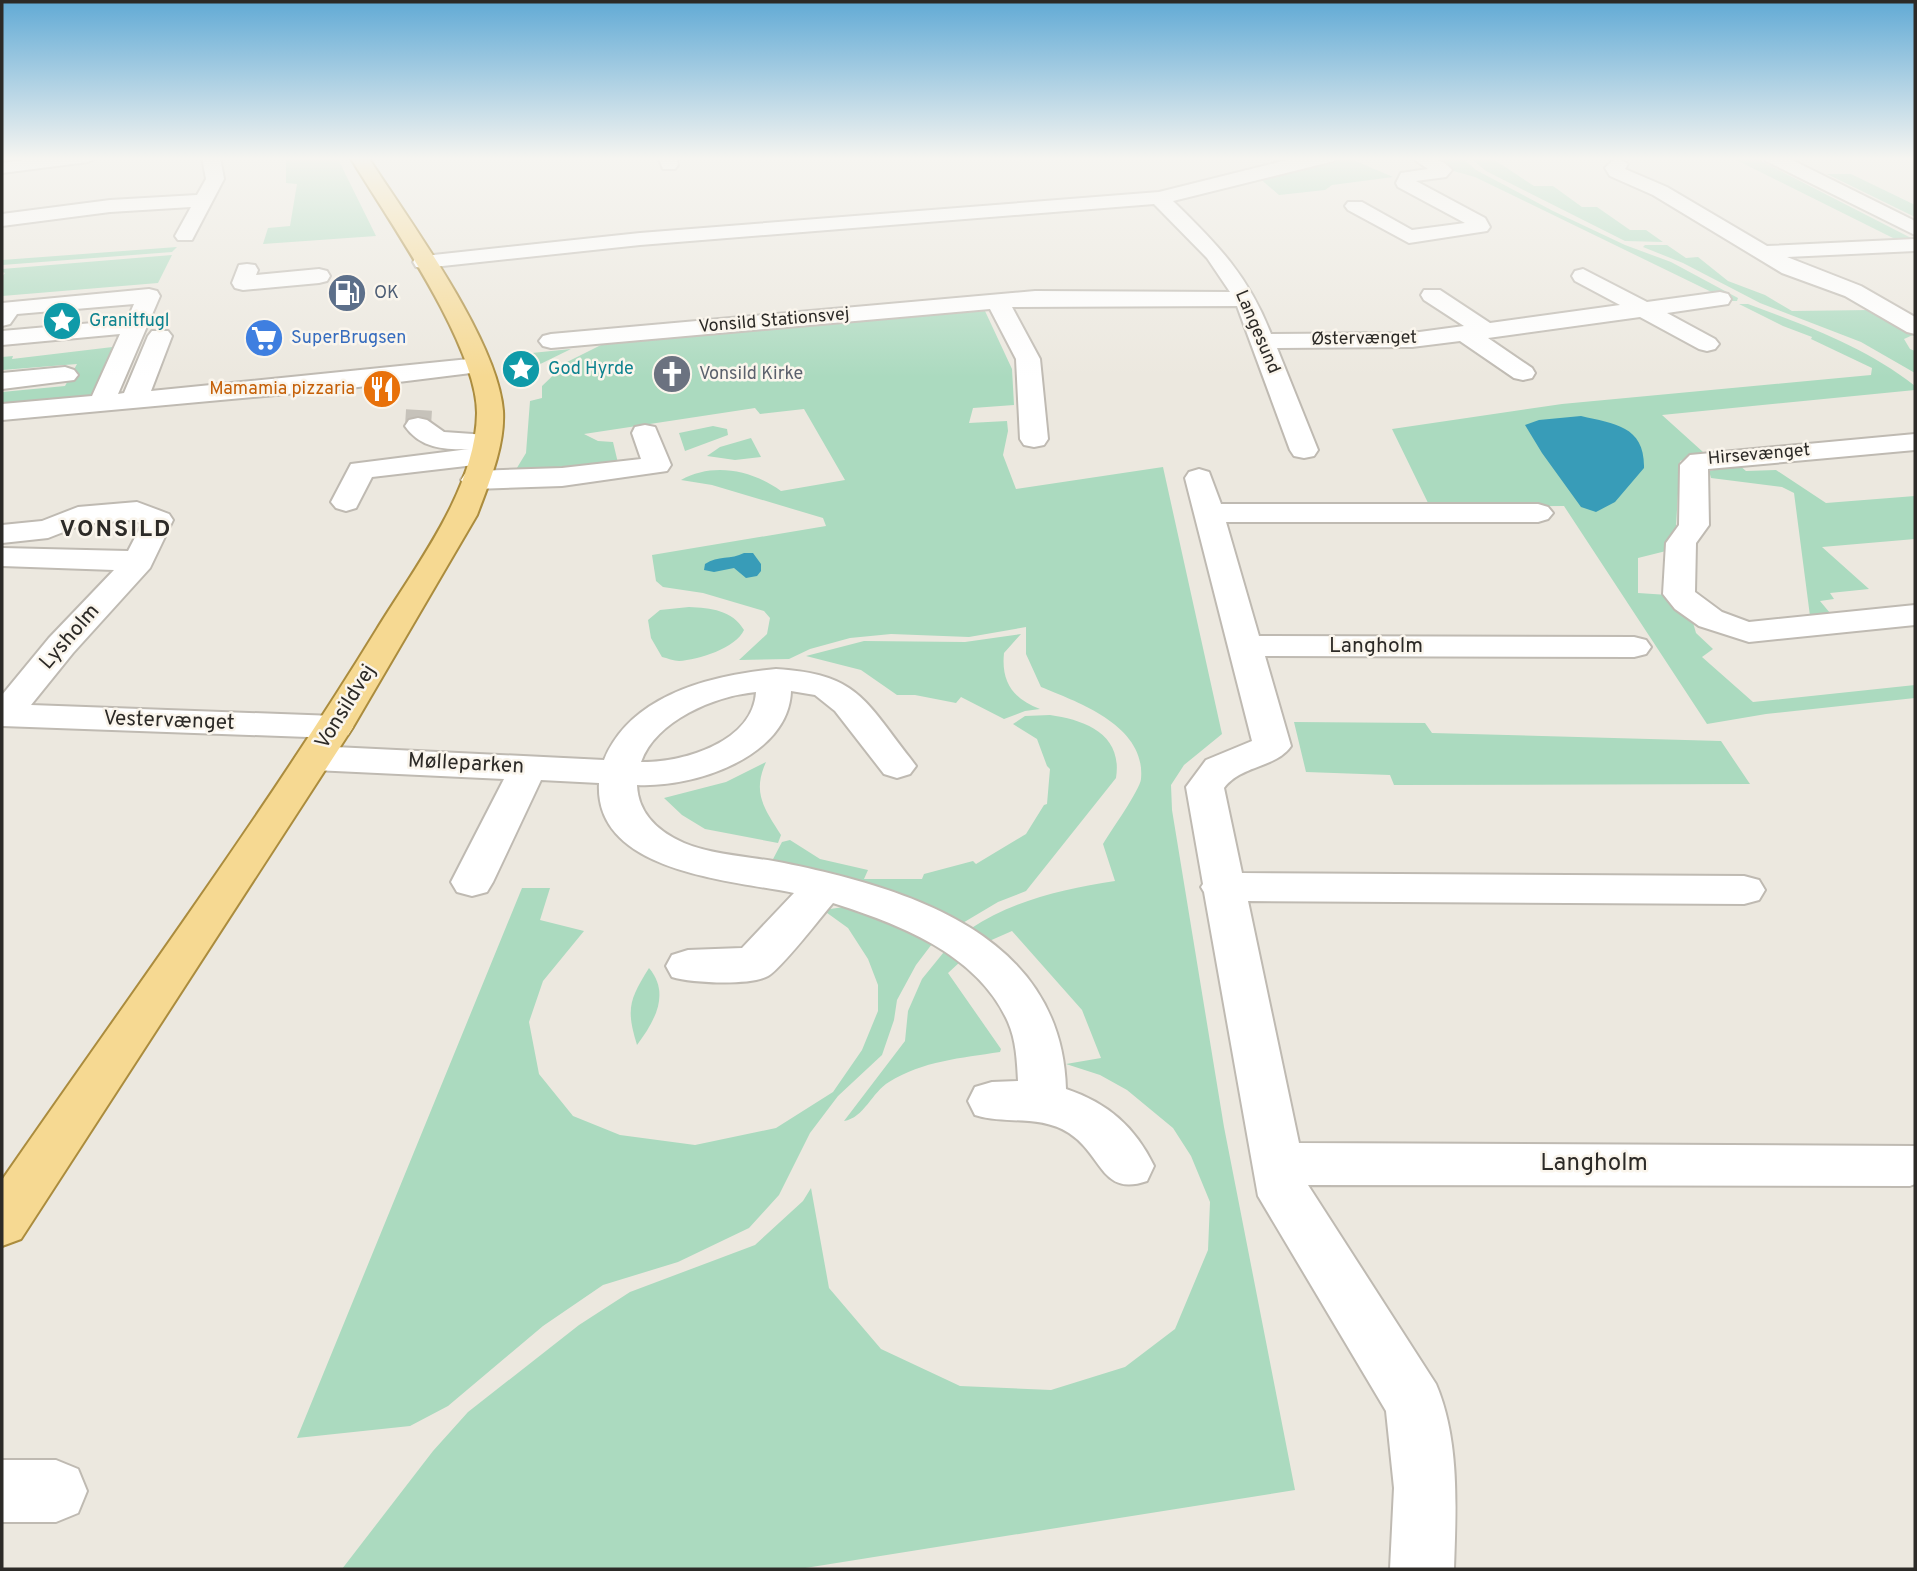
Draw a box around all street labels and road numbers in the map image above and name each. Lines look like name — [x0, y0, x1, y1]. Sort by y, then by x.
street label: Langesund — [1229, 287, 1285, 377]
street label: Vonsild Stationsvej — [698, 303, 850, 339]
street label: Østervænget — [1311, 327, 1417, 351]
street label: Hirsevænget — [1707, 439, 1811, 471]
street label: Lysholm — [34, 598, 106, 676]
street label: Langholm — [1329, 633, 1423, 660]
street label: Vonsildvej — [309, 660, 383, 754]
street label: Vestervænget — [103, 705, 235, 737]
street label: Mølleparken — [407, 747, 525, 781]
street label: Langholm — [1540, 1149, 1648, 1179]

